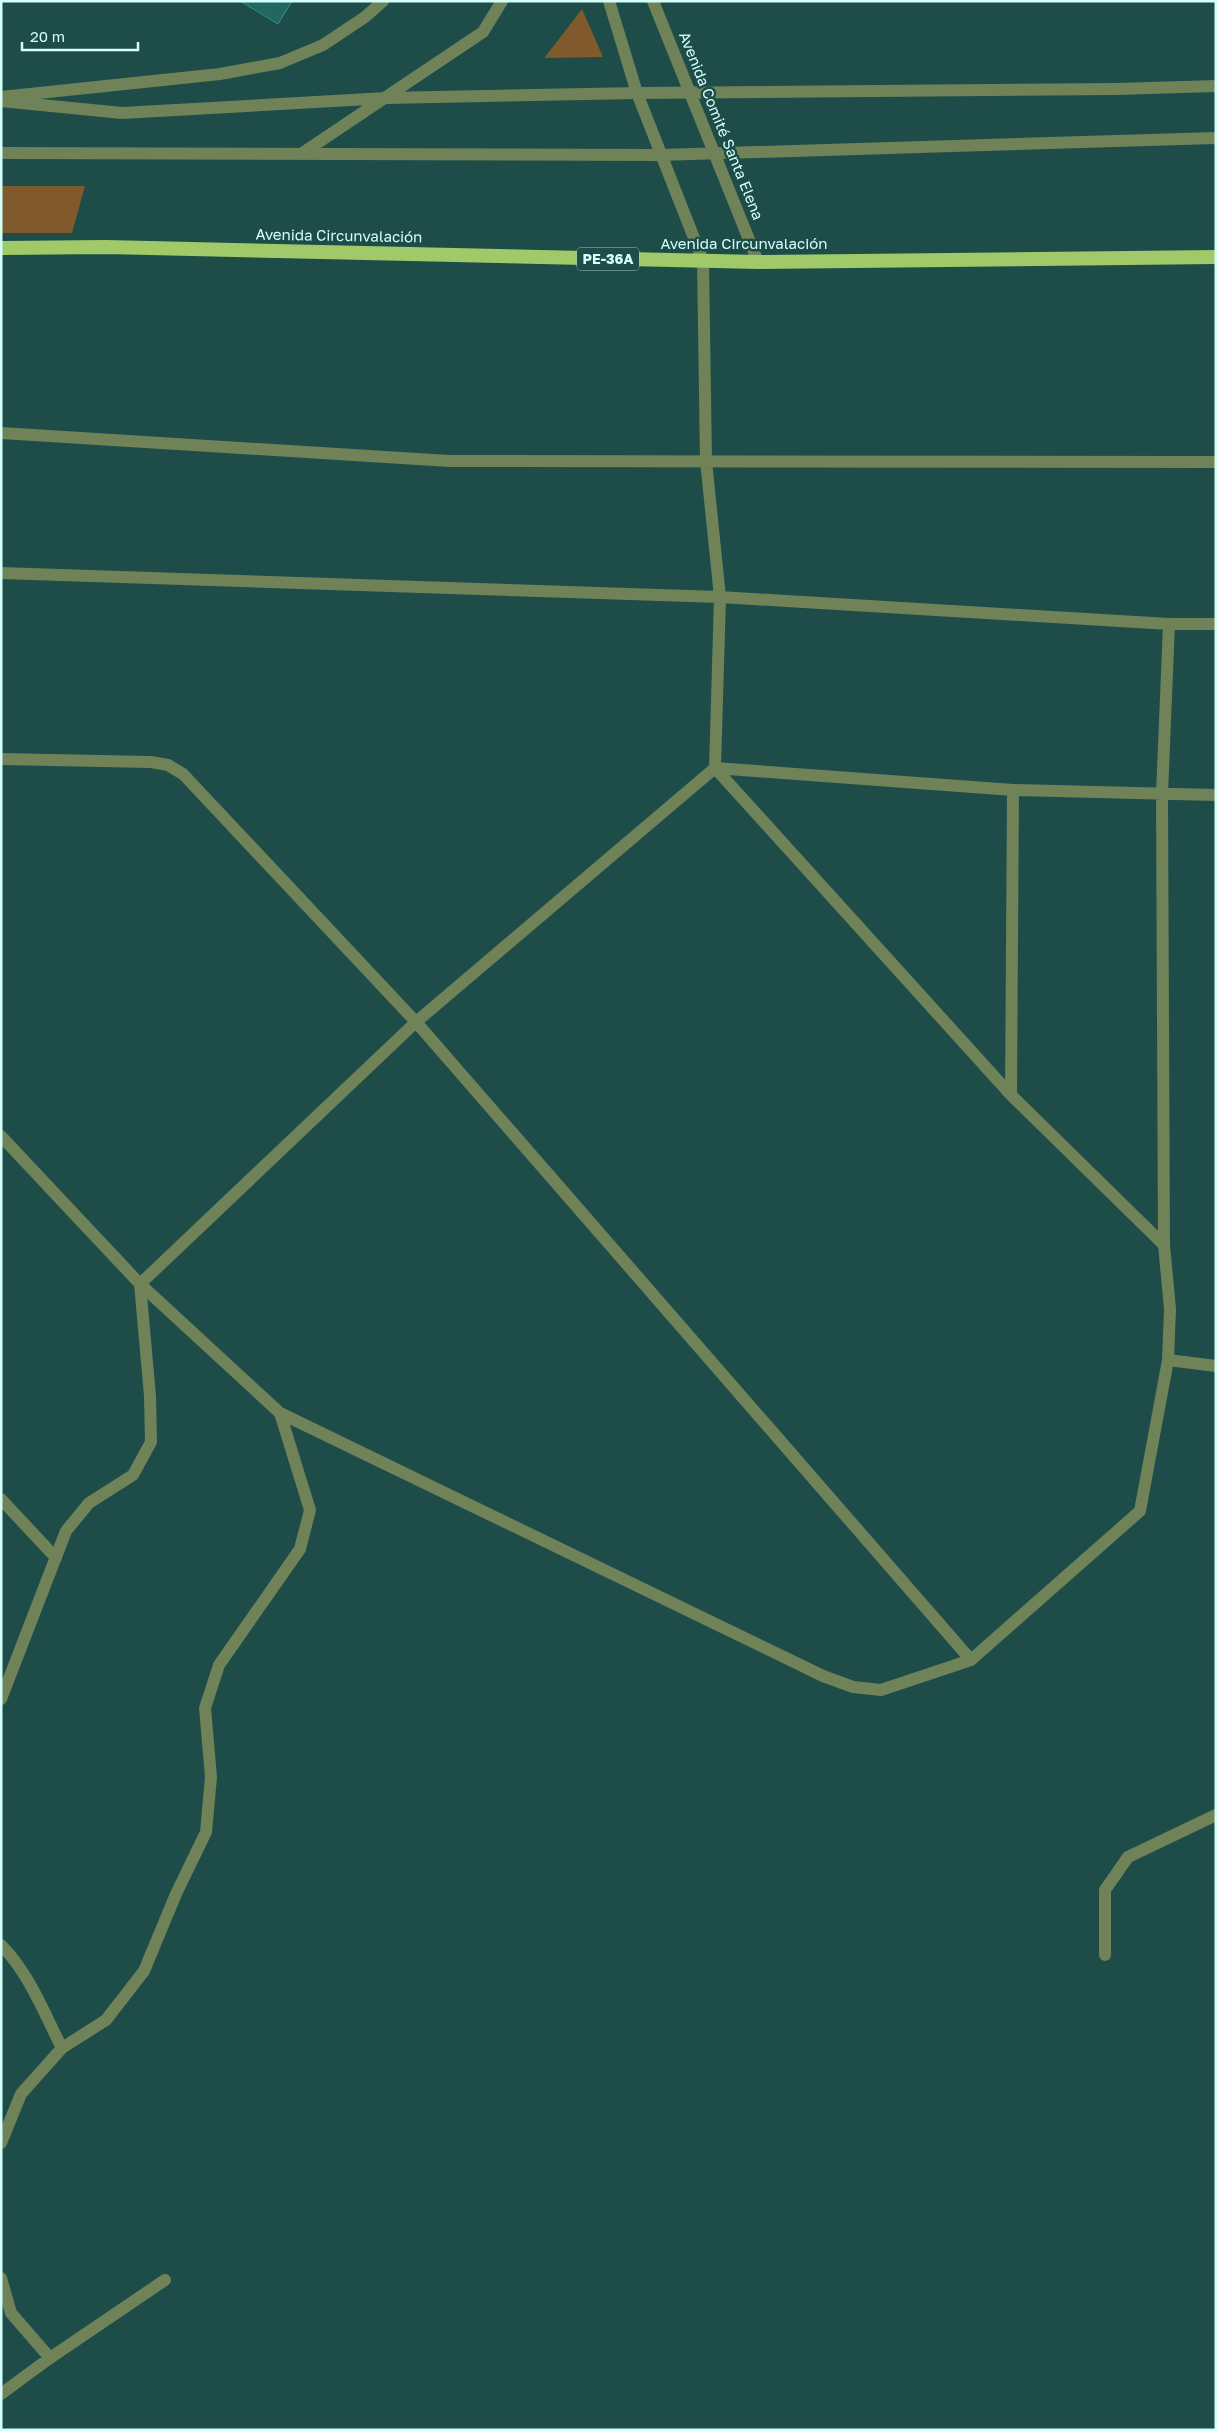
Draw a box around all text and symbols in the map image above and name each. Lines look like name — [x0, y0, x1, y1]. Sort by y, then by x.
scale bar — [22, 20, 139, 52]
text: 20 m — [30, 27, 65, 45]
street label: Avenida Comité Santa Elena — [676, 29, 768, 222]
street label: Avenida Circunvalación — [255, 225, 423, 245]
street label: Avenida Circunvalación — [661, 234, 827, 252]
road number: PE-36A — [577, 248, 639, 270]

